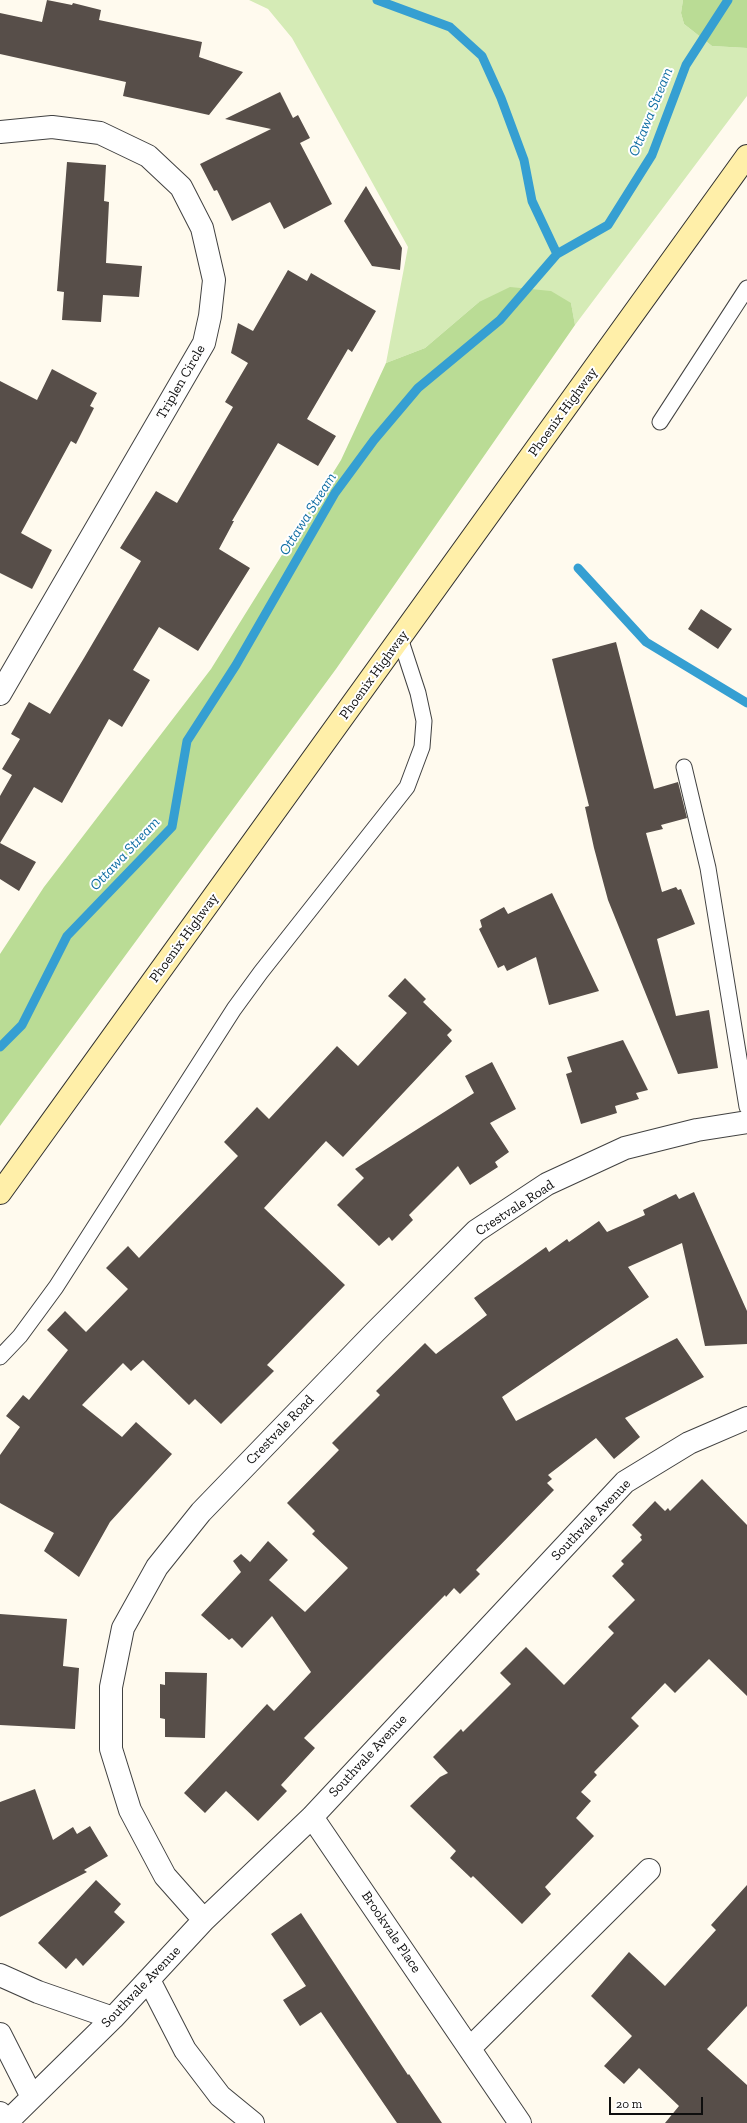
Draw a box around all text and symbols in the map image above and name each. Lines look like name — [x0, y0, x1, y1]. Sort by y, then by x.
water label: Ottawa Stream — [625, 65, 677, 159]
street label: Triplen Circle — [153, 342, 209, 422]
street label: Phoenix Highway — [525, 364, 601, 460]
water label: Ottawa Stream — [275, 469, 341, 559]
street label: Phoenix Highway — [336, 627, 412, 723]
water label: Ottawa Stream — [86, 813, 164, 895]
street label: Phoenix Highway — [146, 890, 222, 986]
street label: Crestvale Road — [473, 1176, 557, 1240]
street label: Crestvale Road — [243, 1392, 317, 1468]
street label: Southvale Avenue — [548, 1476, 634, 1564]
street label: Southvale Avenue — [325, 1711, 411, 1801]
street label: Brookvale Place — [357, 1888, 425, 1976]
street label: Southvale Avenue — [98, 1943, 184, 2031]
scale bar — [611, 2089, 705, 2115]
text: 20 m — [616, 2097, 642, 2111]

